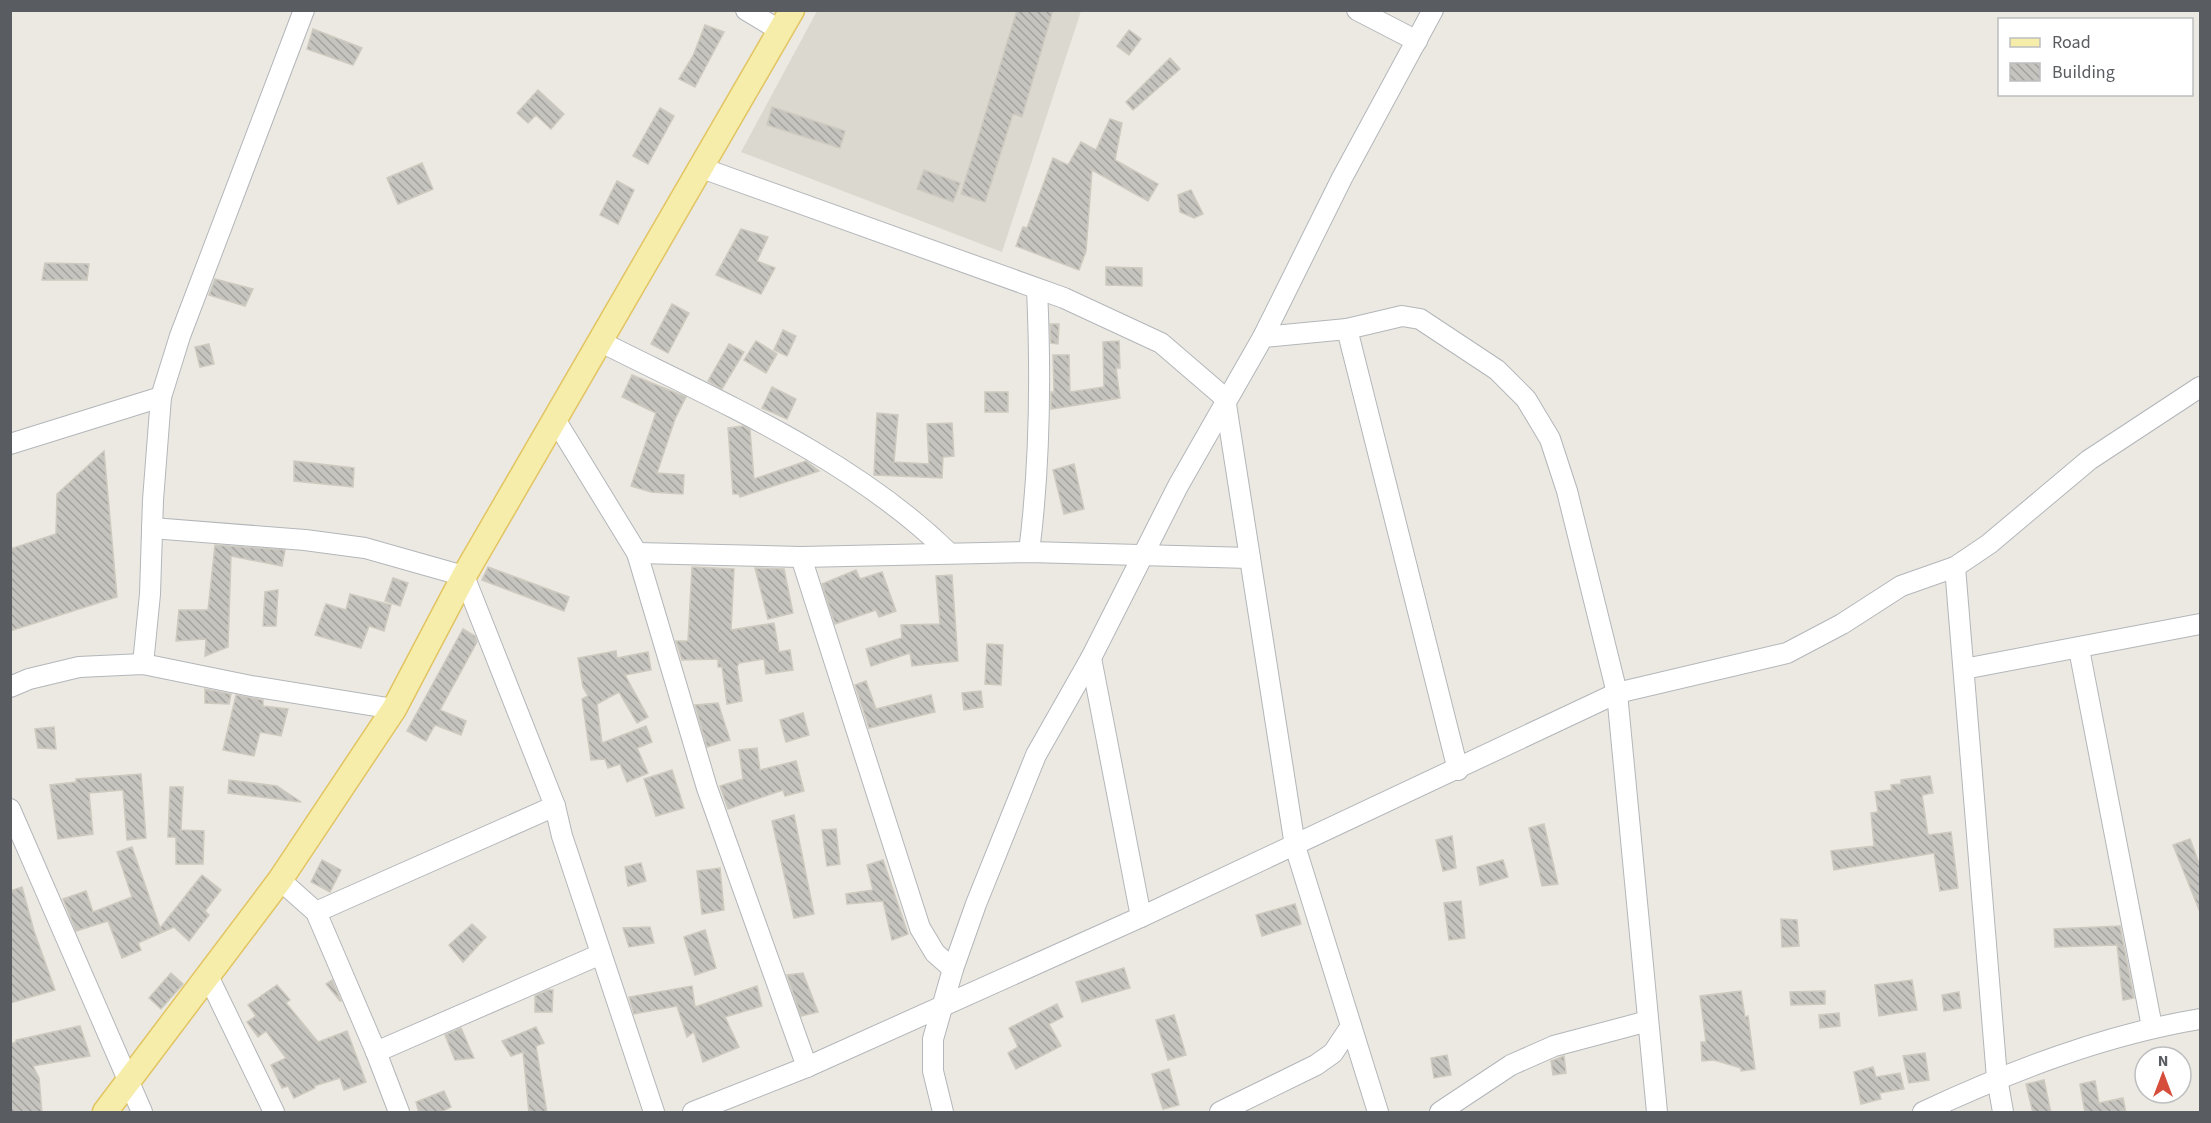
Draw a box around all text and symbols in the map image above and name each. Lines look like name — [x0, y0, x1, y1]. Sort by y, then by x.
legend — [1998, 18, 2193, 96]
text: Road — [2052, 30, 2091, 55]
text: Building — [2052, 60, 2115, 85]
north arrow — [2133, 1045, 2193, 1105]
text: N — [2158, 1050, 2168, 1072]

